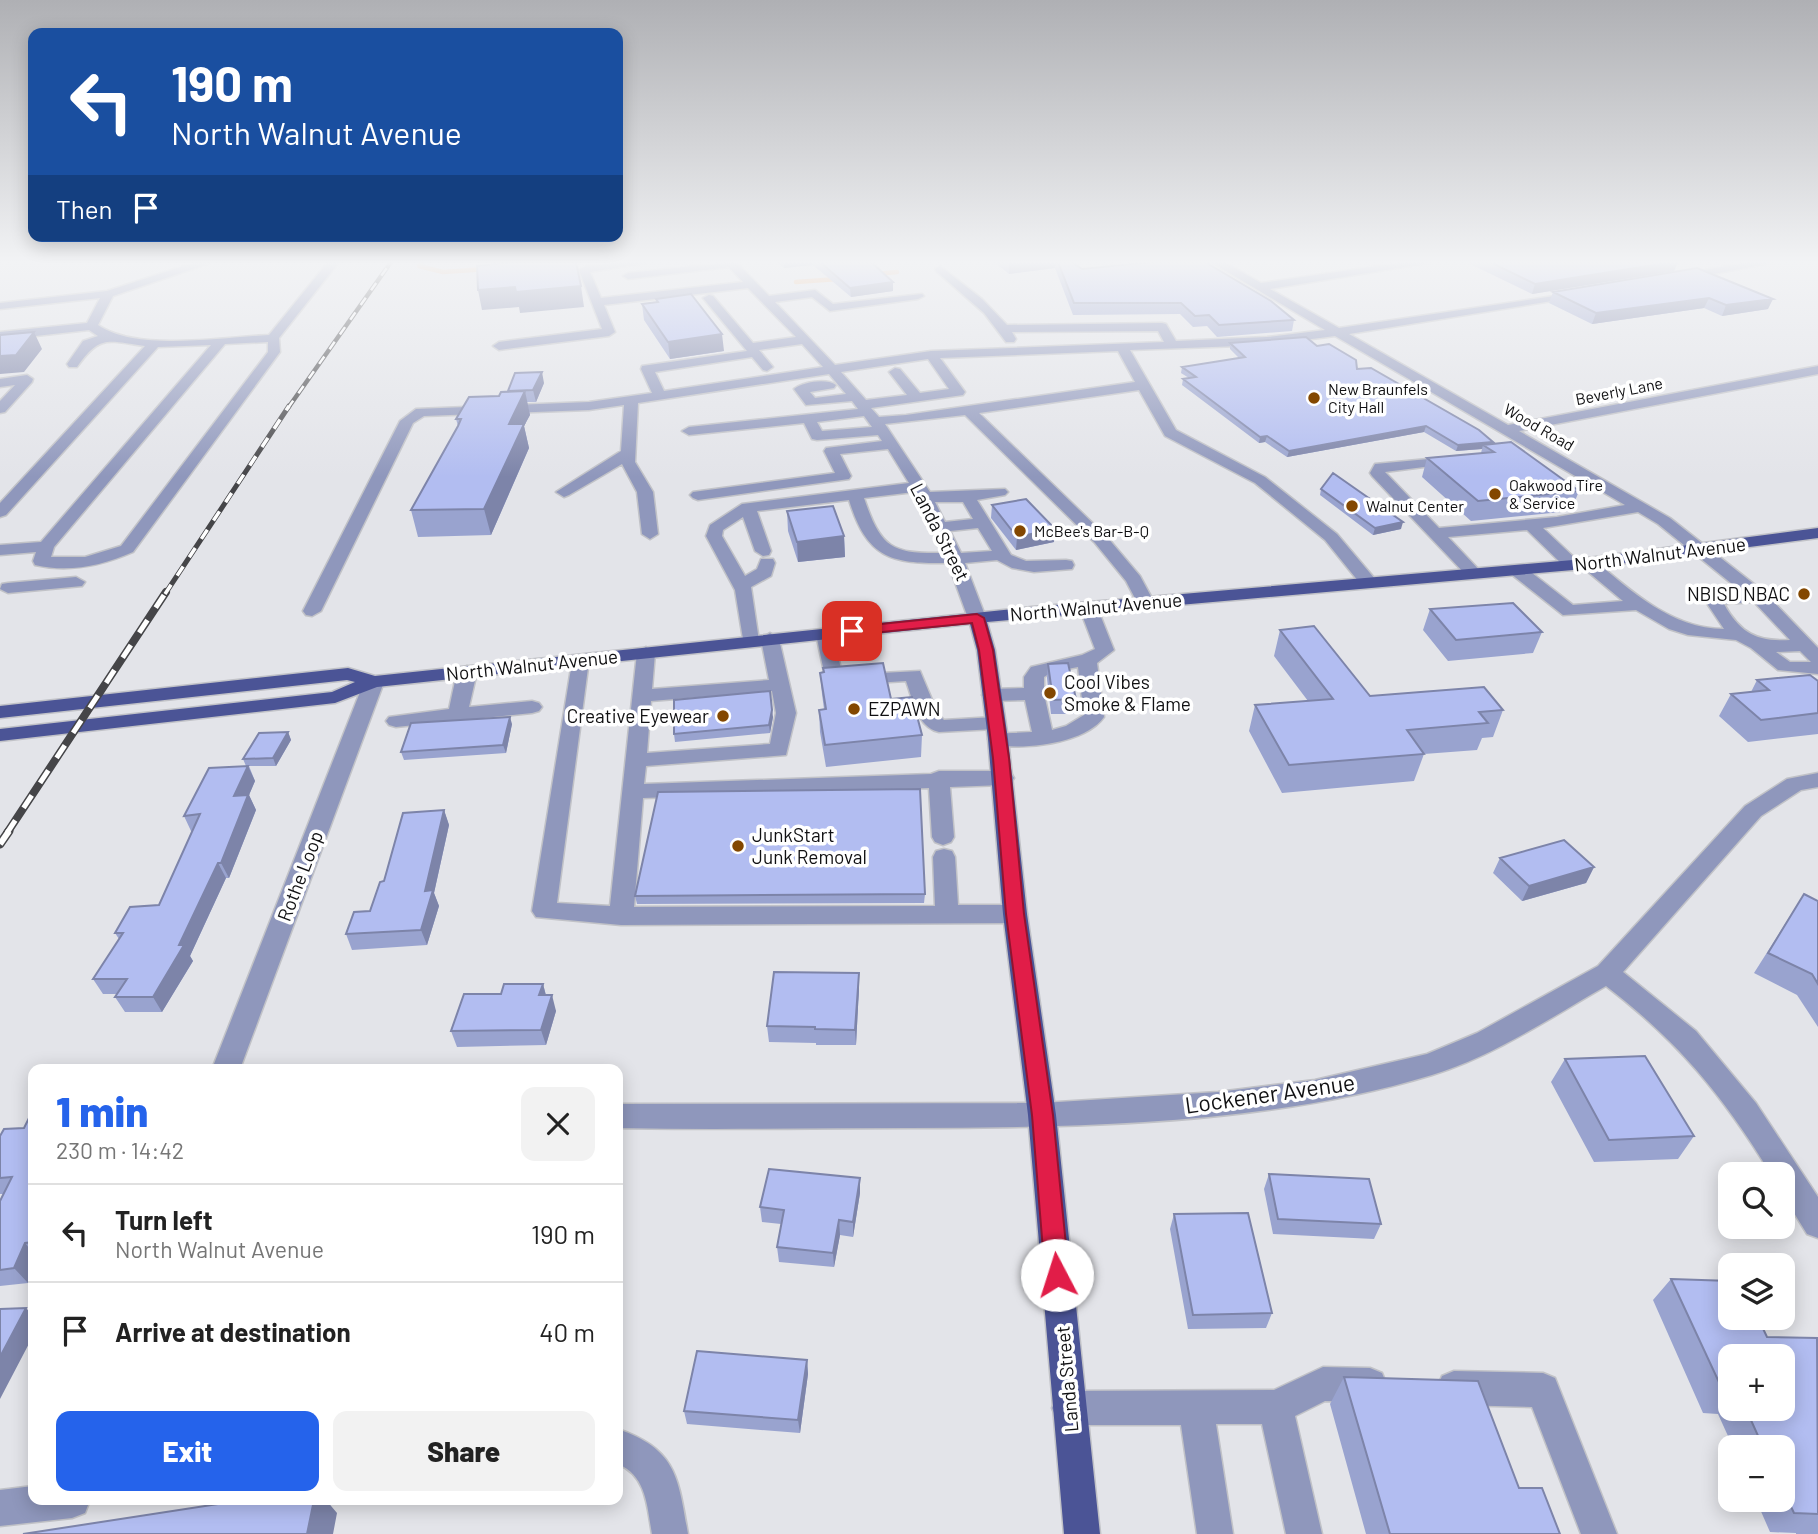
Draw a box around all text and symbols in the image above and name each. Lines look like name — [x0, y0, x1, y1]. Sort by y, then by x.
text: 190 m — [171, 53, 293, 112]
icon: left — [56, 56, 147, 147]
text: North Walnut Avenue — [171, 113, 462, 151]
icon: arrive — [127, 189, 165, 227]
text: Then — [56, 193, 113, 224]
street label: Beverly Lane — [1574, 373, 1664, 408]
place label: New Braunfels City Hall — [1328, 379, 1428, 416]
marker: New Braunfels City Hall — [1306, 390, 1322, 406]
street label: Wood Road — [1501, 399, 1578, 454]
place label: Oakwood Tire & Service — [1509, 475, 1603, 512]
street label: Landa Street — [906, 479, 975, 584]
marker: Oakwood Tire & Service — [1487, 486, 1503, 502]
place label: Walnut Center — [1366, 496, 1464, 515]
marker: Walnut Center — [1344, 498, 1360, 514]
place label: McBee's Bar-B-Q — [1034, 521, 1149, 540]
marker: McBee's Bar-B-Q — [1012, 523, 1028, 539]
street label: North Walnut Avenue — [1573, 532, 1747, 575]
place label: NBISD NBAC — [1687, 582, 1790, 605]
marker: NBISD NBAC — [1796, 586, 1812, 602]
street label: North Walnut Avenue — [1009, 588, 1183, 625]
pin — [822, 601, 882, 661]
icon: arrive — [833, 612, 871, 650]
street label: North Walnut Avenue — [445, 644, 619, 685]
place label: Cool Vibes Smoke & Flame — [1064, 670, 1191, 715]
marker: Cool Vibes Smoke & Flame — [1042, 685, 1058, 701]
place label: EZPAWN — [868, 697, 941, 720]
marker: EZPAWN — [846, 701, 862, 717]
place label: Creative Eyewear — [567, 704, 709, 727]
marker: Creative Eyewear — [715, 708, 731, 724]
place label: JunkStart Junk Removal — [752, 823, 867, 868]
street label: Rothe Loop — [272, 827, 327, 924]
marker: JunkStart Junk Removal — [730, 838, 746, 854]
street label: Lockener Avenue — [1183, 1067, 1357, 1119]
text: 1 min — [56, 1085, 148, 1135]
button: close — [521, 1087, 595, 1161]
text: 230 m · 14:42 — [56, 1136, 184, 1164]
map controls — [1718, 1162, 1795, 1512]
button: search — [1718, 1162, 1795, 1239]
text: Turn left — [115, 1204, 213, 1235]
icon: left — [56, 1214, 94, 1252]
text: 190 m — [531, 1218, 595, 1249]
text: North Walnut Avenue — [115, 1235, 324, 1263]
position arrow — [1020, 1238, 1094, 1312]
button: layers — [1718, 1253, 1795, 1330]
icon: arrive — [56, 1312, 94, 1350]
text: Arrive at destination — [115, 1316, 351, 1347]
text: 40 m — [539, 1316, 595, 1347]
street label: Landa Street — [1050, 1325, 1083, 1433]
button: + — [1718, 1344, 1795, 1421]
button: Exit — [56, 1411, 319, 1491]
button: Share — [333, 1411, 595, 1491]
button: − — [1718, 1435, 1795, 1512]

